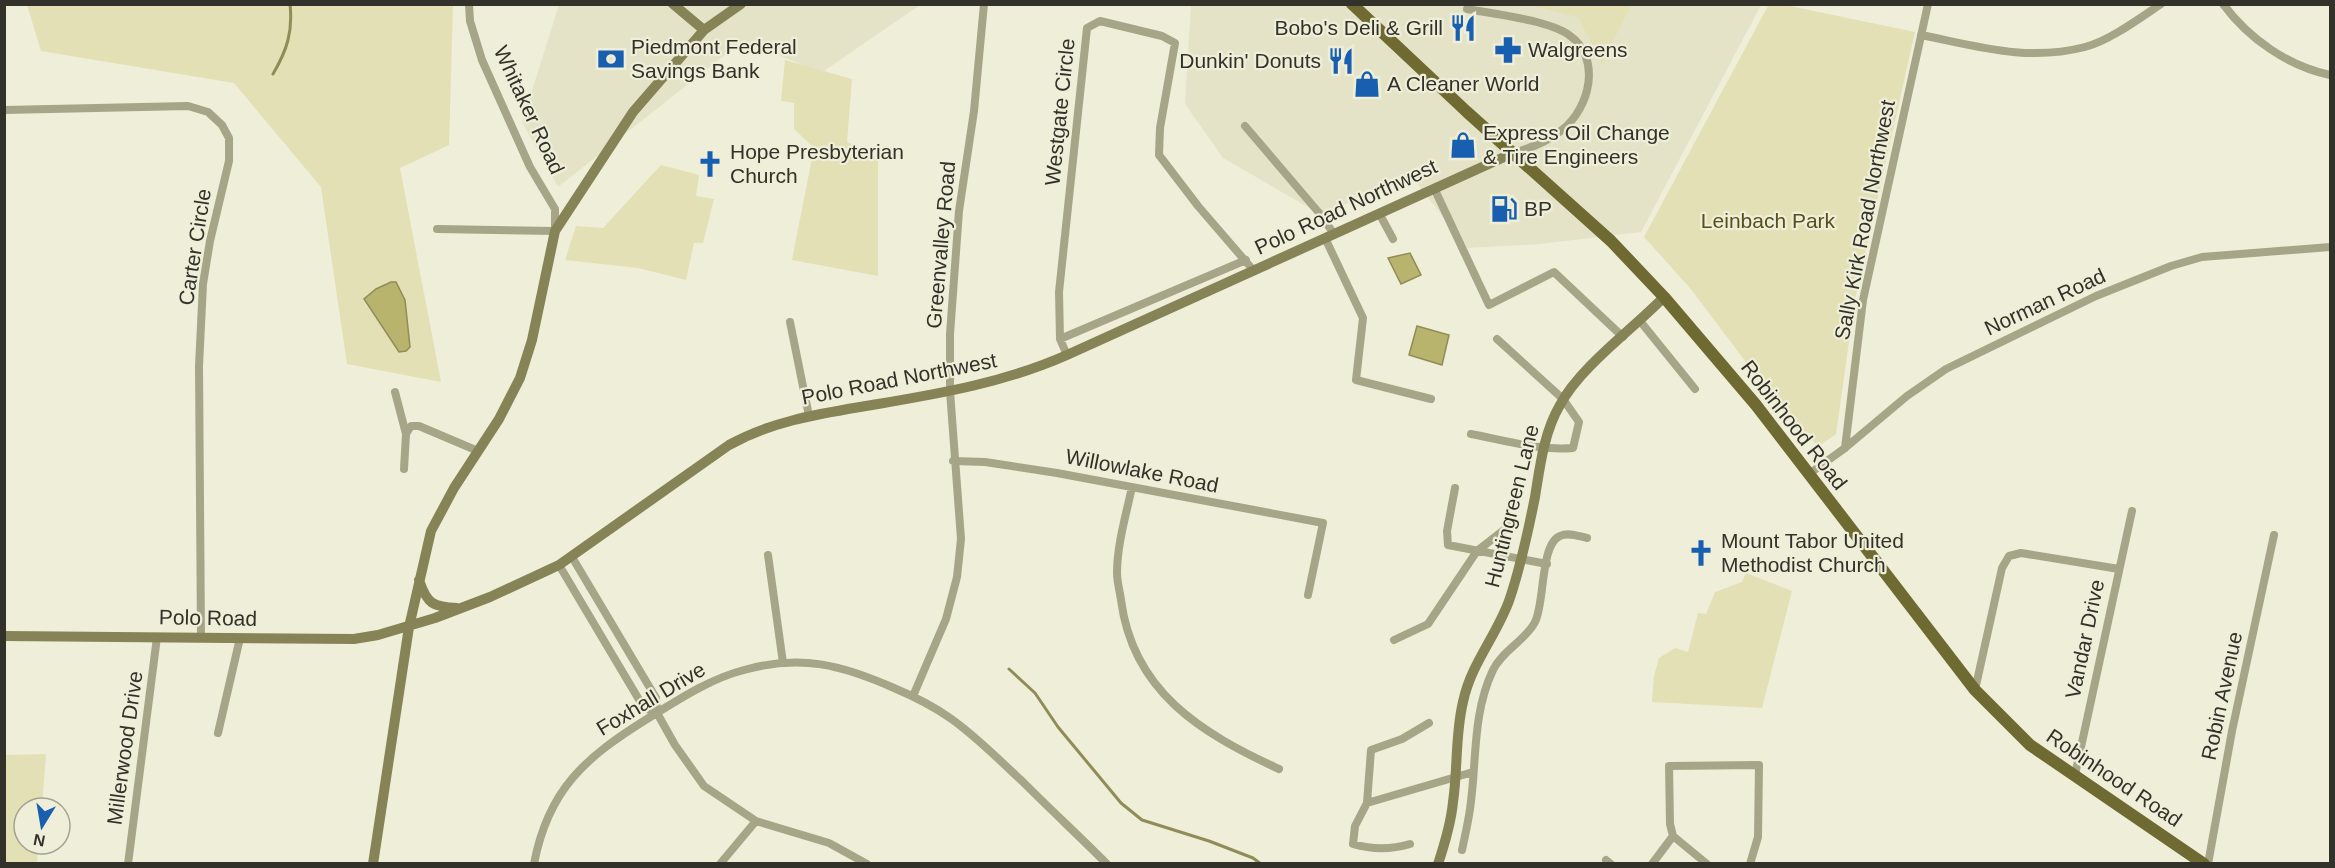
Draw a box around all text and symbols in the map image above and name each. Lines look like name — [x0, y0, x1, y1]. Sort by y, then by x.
restaurant icon: Bobo's Deli & Grill — [1448, 13, 1478, 43]
place label: Bobo's Deli & Grill — [1274, 16, 1443, 39]
place label: Piedmont Federal Savings Bank — [631, 35, 797, 82]
pharmacy icon: Walgreens — [1493, 35, 1523, 65]
street label: Westgate Circle — [1040, 37, 1079, 187]
place label: Walgreens — [1528, 38, 1628, 61]
street label: Whitaker Road — [490, 42, 569, 178]
bank icon: Piedmont Federal Savings Bank — [596, 44, 626, 74]
restaurant icon: Dunkin' Donuts — [1326, 46, 1356, 76]
place label: Dunkin' Donuts — [1179, 49, 1321, 72]
shop icon: A Cleaner World — [1352, 69, 1382, 99]
place label: A Cleaner World — [1387, 72, 1540, 95]
street label: Sally Kirk Road Northwest — [1830, 98, 1899, 342]
place label: Express Oil Change & Tire Engineers — [1483, 121, 1670, 168]
shop icon: Express Oil Change & Tire Engineers — [1448, 130, 1478, 160]
place label: Hope Presbyterian Church — [730, 140, 904, 187]
church icon: Hope Presbyterian Church — [695, 149, 725, 179]
street label: Polo Road Northwest — [1251, 154, 1441, 259]
street label: Greenvalley Road — [922, 160, 959, 330]
street label: Carter Circle — [174, 187, 215, 307]
fuel station icon: BP — [1489, 194, 1519, 224]
place label: BP — [1524, 197, 1552, 220]
park label: Leinbach Park — [1701, 209, 1836, 232]
street label: Norman Road — [1981, 263, 2109, 340]
street label: Polo Road Northwest — [799, 348, 999, 409]
street label: Robinhood Road — [1737, 356, 1852, 494]
street label: Huntingreen Lane — [1480, 422, 1543, 590]
street label: Willowlake Road — [1064, 444, 1220, 497]
place label: Mount Tabor United Methodist Church — [1721, 529, 1904, 576]
church icon: Mount Tabor United Methodist Church — [1686, 538, 1716, 568]
street label: Vandar Drive — [2061, 577, 2108, 700]
street label: Polo Road — [159, 605, 257, 630]
street label: Robin Avenue — [2197, 630, 2246, 762]
street label: Foxhall Drive — [592, 657, 709, 740]
street label: Millerwood Drive — [102, 669, 147, 826]
street label: Robinhood Road — [2043, 724, 2186, 831]
north arrow — [12, 796, 72, 856]
text: N — [32, 831, 47, 850]

